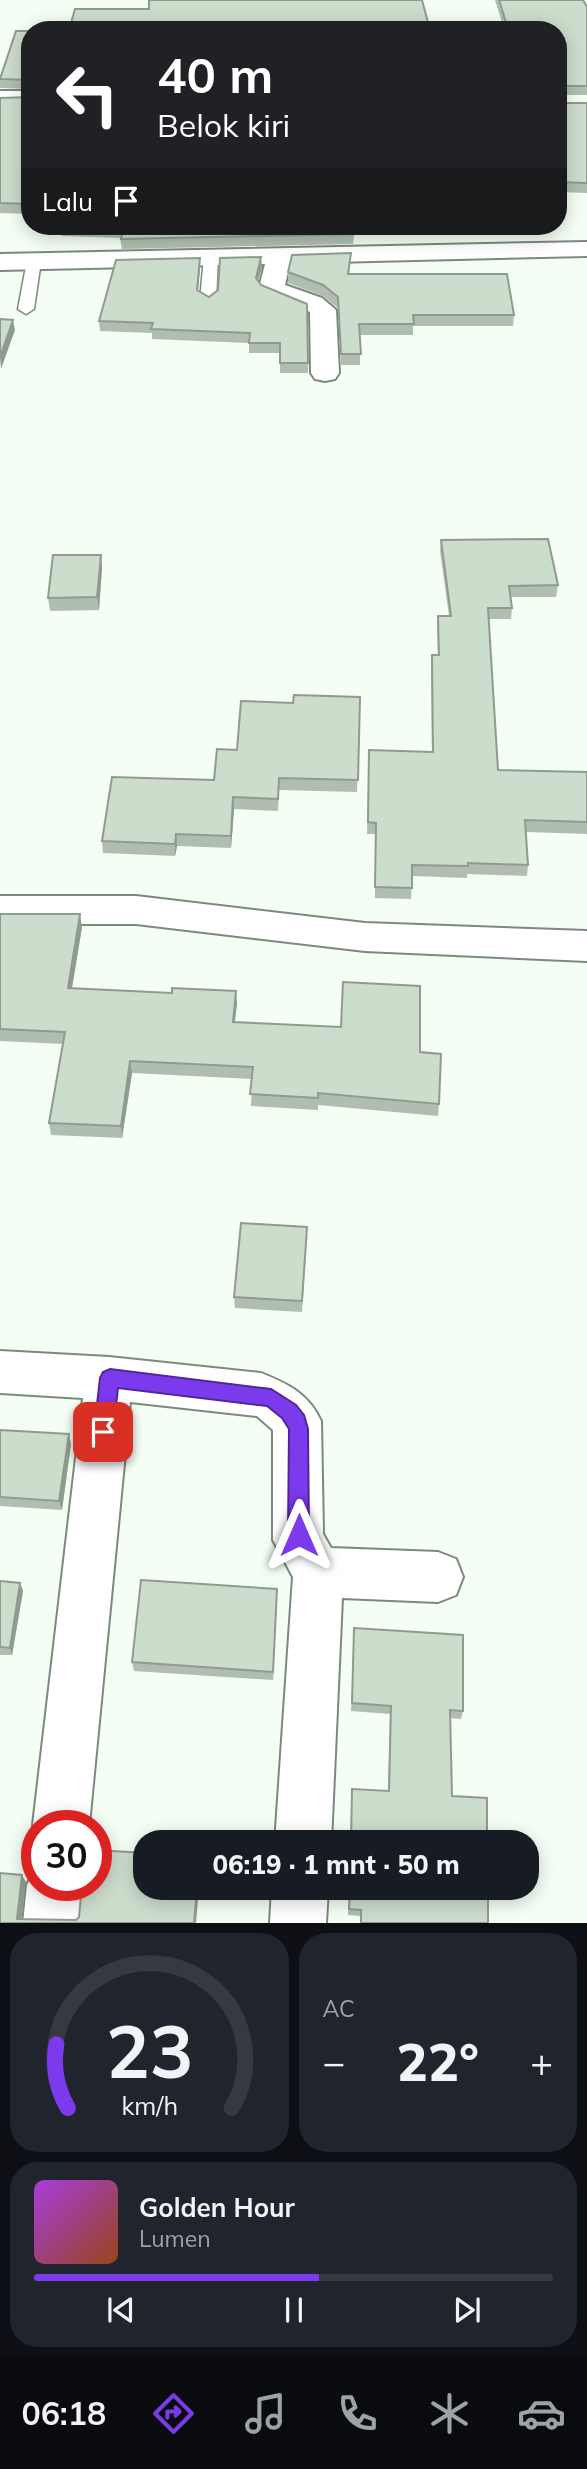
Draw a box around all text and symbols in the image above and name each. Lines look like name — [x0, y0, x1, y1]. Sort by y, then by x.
text: 40 m — [157, 44, 273, 105]
icon: left — [42, 49, 133, 140]
text: Belok kiri — [157, 105, 290, 145]
icon: arrive — [107, 182, 145, 220]
text: Lalu — [42, 185, 93, 218]
pin — [73, 1402, 133, 1462]
icon: arrive — [84, 1413, 122, 1451]
position arrow — [262, 1498, 336, 1572]
speed limit sign: 30 — [21, 1810, 112, 1901]
text: 06:19 · 1 mnt · 50 m — [212, 1848, 460, 1881]
text: AC — [323, 1994, 355, 2023]
text: 23 — [106, 2006, 193, 2097]
text: 22° — [397, 2029, 479, 2094]
text: − — [323, 2038, 345, 2086]
text: + — [530, 2038, 553, 2086]
text: km/h — [121, 2090, 178, 2121]
text: Golden Hour — [139, 2191, 295, 2224]
text: Lumen — [139, 2224, 211, 2253]
icon: previous — [102, 2291, 140, 2329]
icon: pause — [275, 2291, 313, 2329]
icon: next — [448, 2291, 486, 2329]
icon: directions — [149, 2389, 198, 2438]
icon: music — [241, 2389, 290, 2438]
icon: phone — [333, 2389, 382, 2438]
icon: climate — [425, 2389, 474, 2438]
icon: car — [517, 2389, 566, 2438]
text: 06:18 — [21, 2393, 106, 2433]

